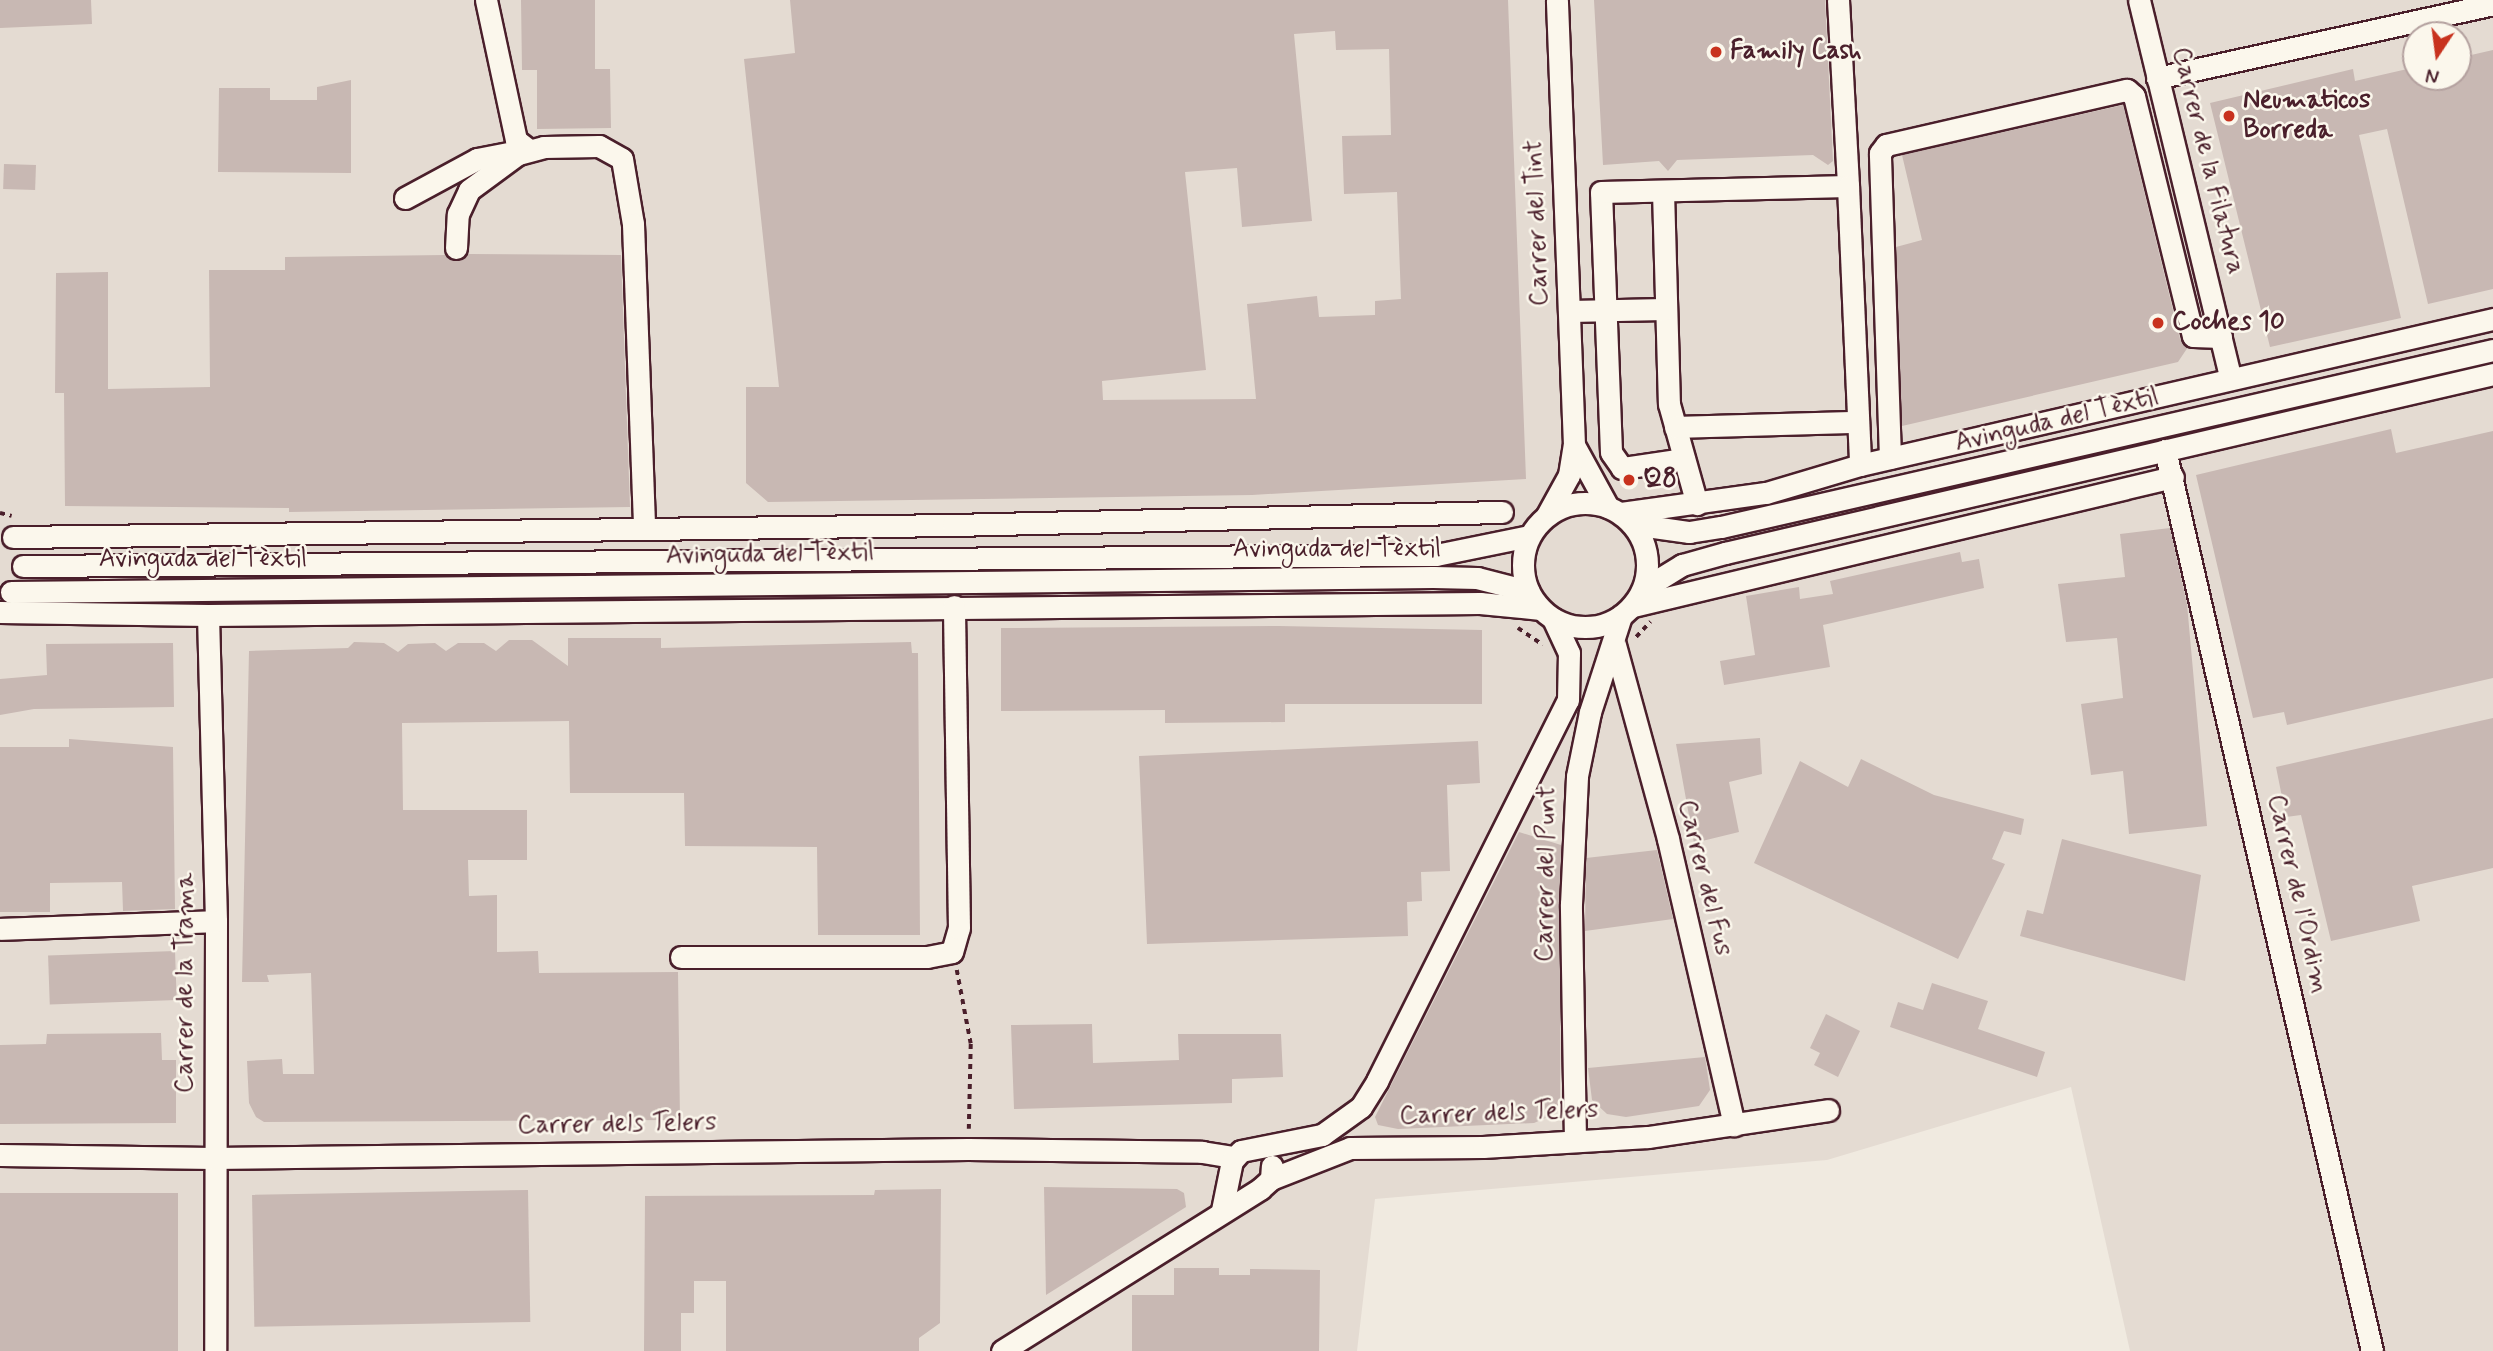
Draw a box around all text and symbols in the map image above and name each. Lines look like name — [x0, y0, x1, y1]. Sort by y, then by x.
north arrow — [2402, 21, 2472, 91]
place label: Family Cash — [1730, 36, 1865, 68]
marker: Family Cash — [1708, 44, 1724, 60]
street label: Carrer de la Filatura — [2164, 45, 2250, 277]
text: N — [2424, 61, 2442, 89]
place label: Neumaticos Borreda — [2243, 85, 2371, 146]
marker: Neumaticos Borreda — [2221, 108, 2237, 124]
street label: Carrer del Tint — [1519, 139, 1557, 307]
place label: Coches 10 — [2172, 307, 2285, 339]
marker: Coches 10 — [2150, 315, 2166, 331]
street label: Avinguda del Tèxtil — [1951, 382, 2163, 460]
place label: Q8 — [1643, 464, 1677, 496]
marker: Q8 — [1621, 472, 1637, 488]
street label: Avinguda del Tèxtil — [1232, 534, 1442, 566]
street label: Avinguda del Tèxtil — [665, 538, 875, 572]
street label: Avinguda del Tèxtil — [98, 544, 308, 576]
street label: Carrer del Punt — [1530, 785, 1564, 963]
street label: Carrer de l'Ordim — [2259, 791, 2335, 997]
street label: Carrer del Fus — [1669, 797, 1739, 959]
street label: Carrer de la Trama — [170, 873, 202, 1093]
street label: Carrer dels Telers — [1399, 1095, 1599, 1133]
street label: Carrer dels Telers — [518, 1108, 716, 1142]

